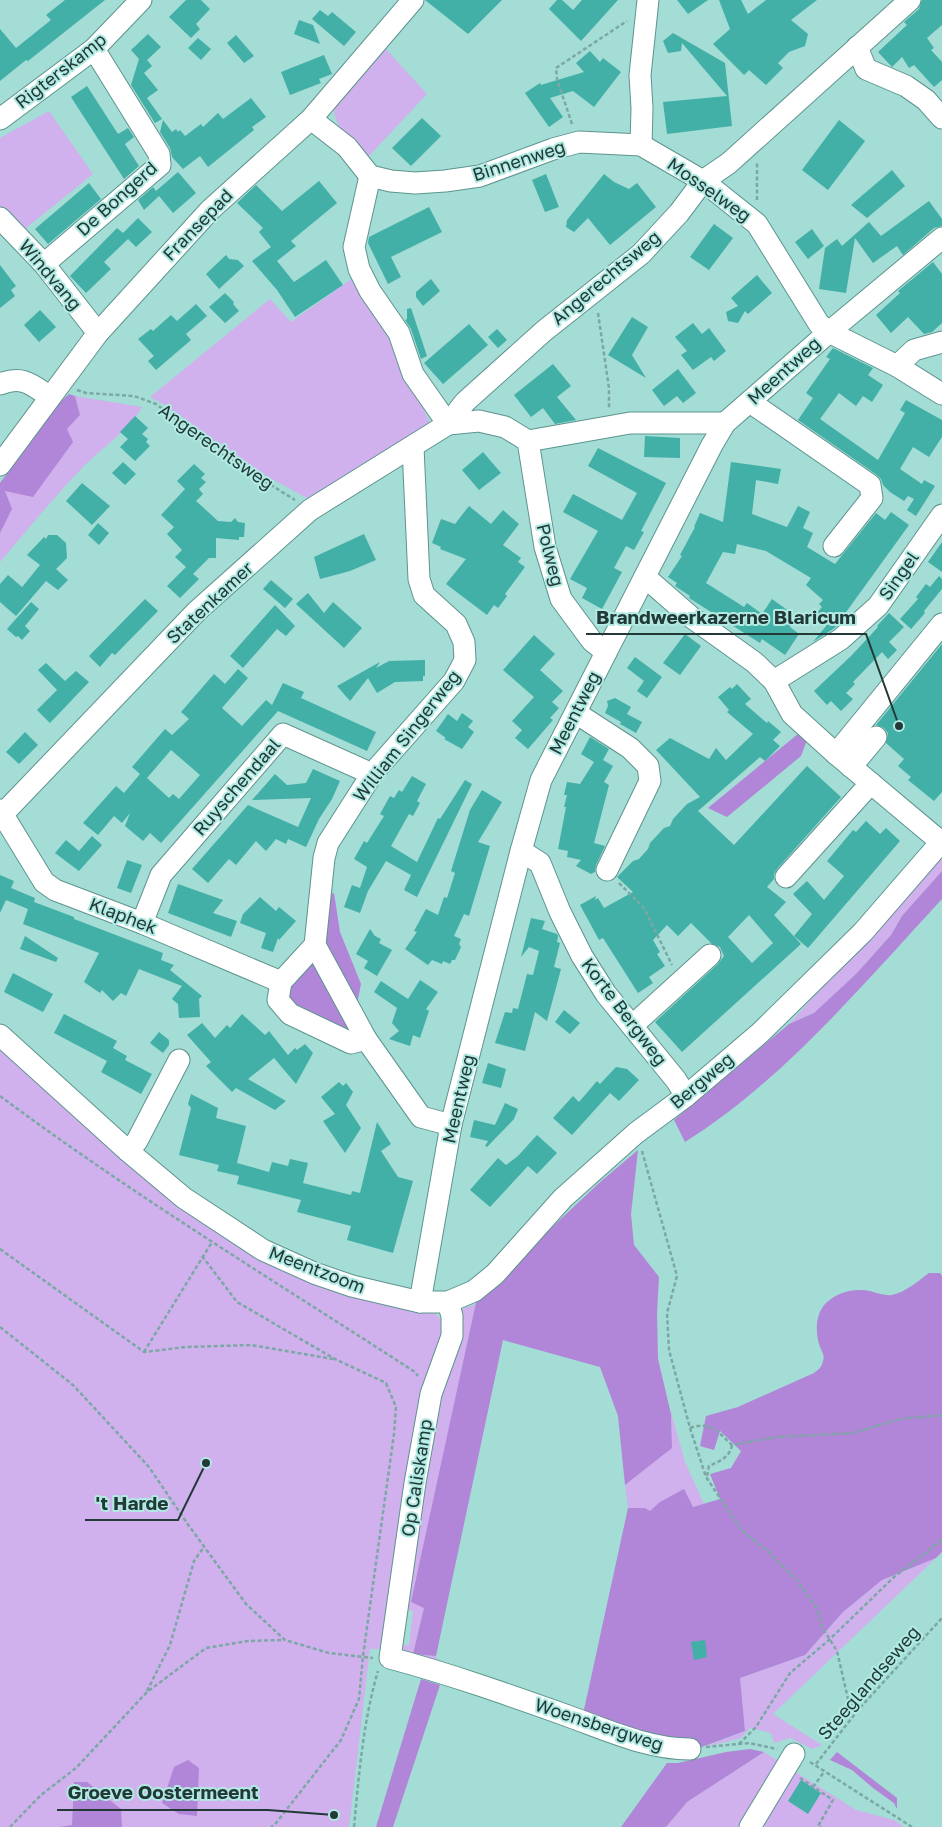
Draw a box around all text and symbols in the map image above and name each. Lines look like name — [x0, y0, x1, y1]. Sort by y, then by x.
street label: Rigterskamp — [10, 28, 110, 113]
street label: Binnenweg — [470, 135, 568, 185]
street label: Mosselweg — [663, 152, 756, 226]
street label: De Bongerd — [71, 156, 161, 240]
street label: Fransepad — [158, 184, 237, 265]
street label: Angerechtsweg — [546, 225, 664, 329]
street label: Windvang — [15, 234, 87, 314]
street label: Meentweg — [742, 332, 824, 409]
street label: Angerechtsweg — [155, 398, 278, 494]
street label: Polweg — [533, 521, 569, 588]
street label: Singel — [873, 547, 923, 604]
street label: Statenkamer — [161, 557, 257, 648]
callout: Brandweerkazerne Blaricum — [586, 600, 866, 634]
text: Brandweerkazerne Blaricum — [596, 605, 856, 628]
street label: William Singerweg — [348, 665, 465, 806]
street label: Meentweg — [544, 667, 604, 758]
street label: Ruyschendaal — [188, 733, 285, 840]
street label: Klaphek — [86, 892, 160, 938]
street label: Korte Bergweg — [577, 953, 672, 1069]
street label: Bergweg — [665, 1047, 738, 1113]
street label: Meentweg — [437, 1052, 479, 1145]
street label: Meentzoom — [266, 1241, 369, 1298]
street label: Op Caliskamp — [396, 1418, 436, 1538]
callout: 't Harde — [85, 1486, 178, 1520]
text: 't Harde — [96, 1491, 168, 1514]
street label: Steeglandseweg — [813, 1621, 924, 1744]
street label: Woensbergweg — [532, 1693, 666, 1755]
callout: Groeve Oostermeent — [57, 1776, 268, 1810]
text: Groeve Oostermeent — [67, 1780, 259, 1803]

